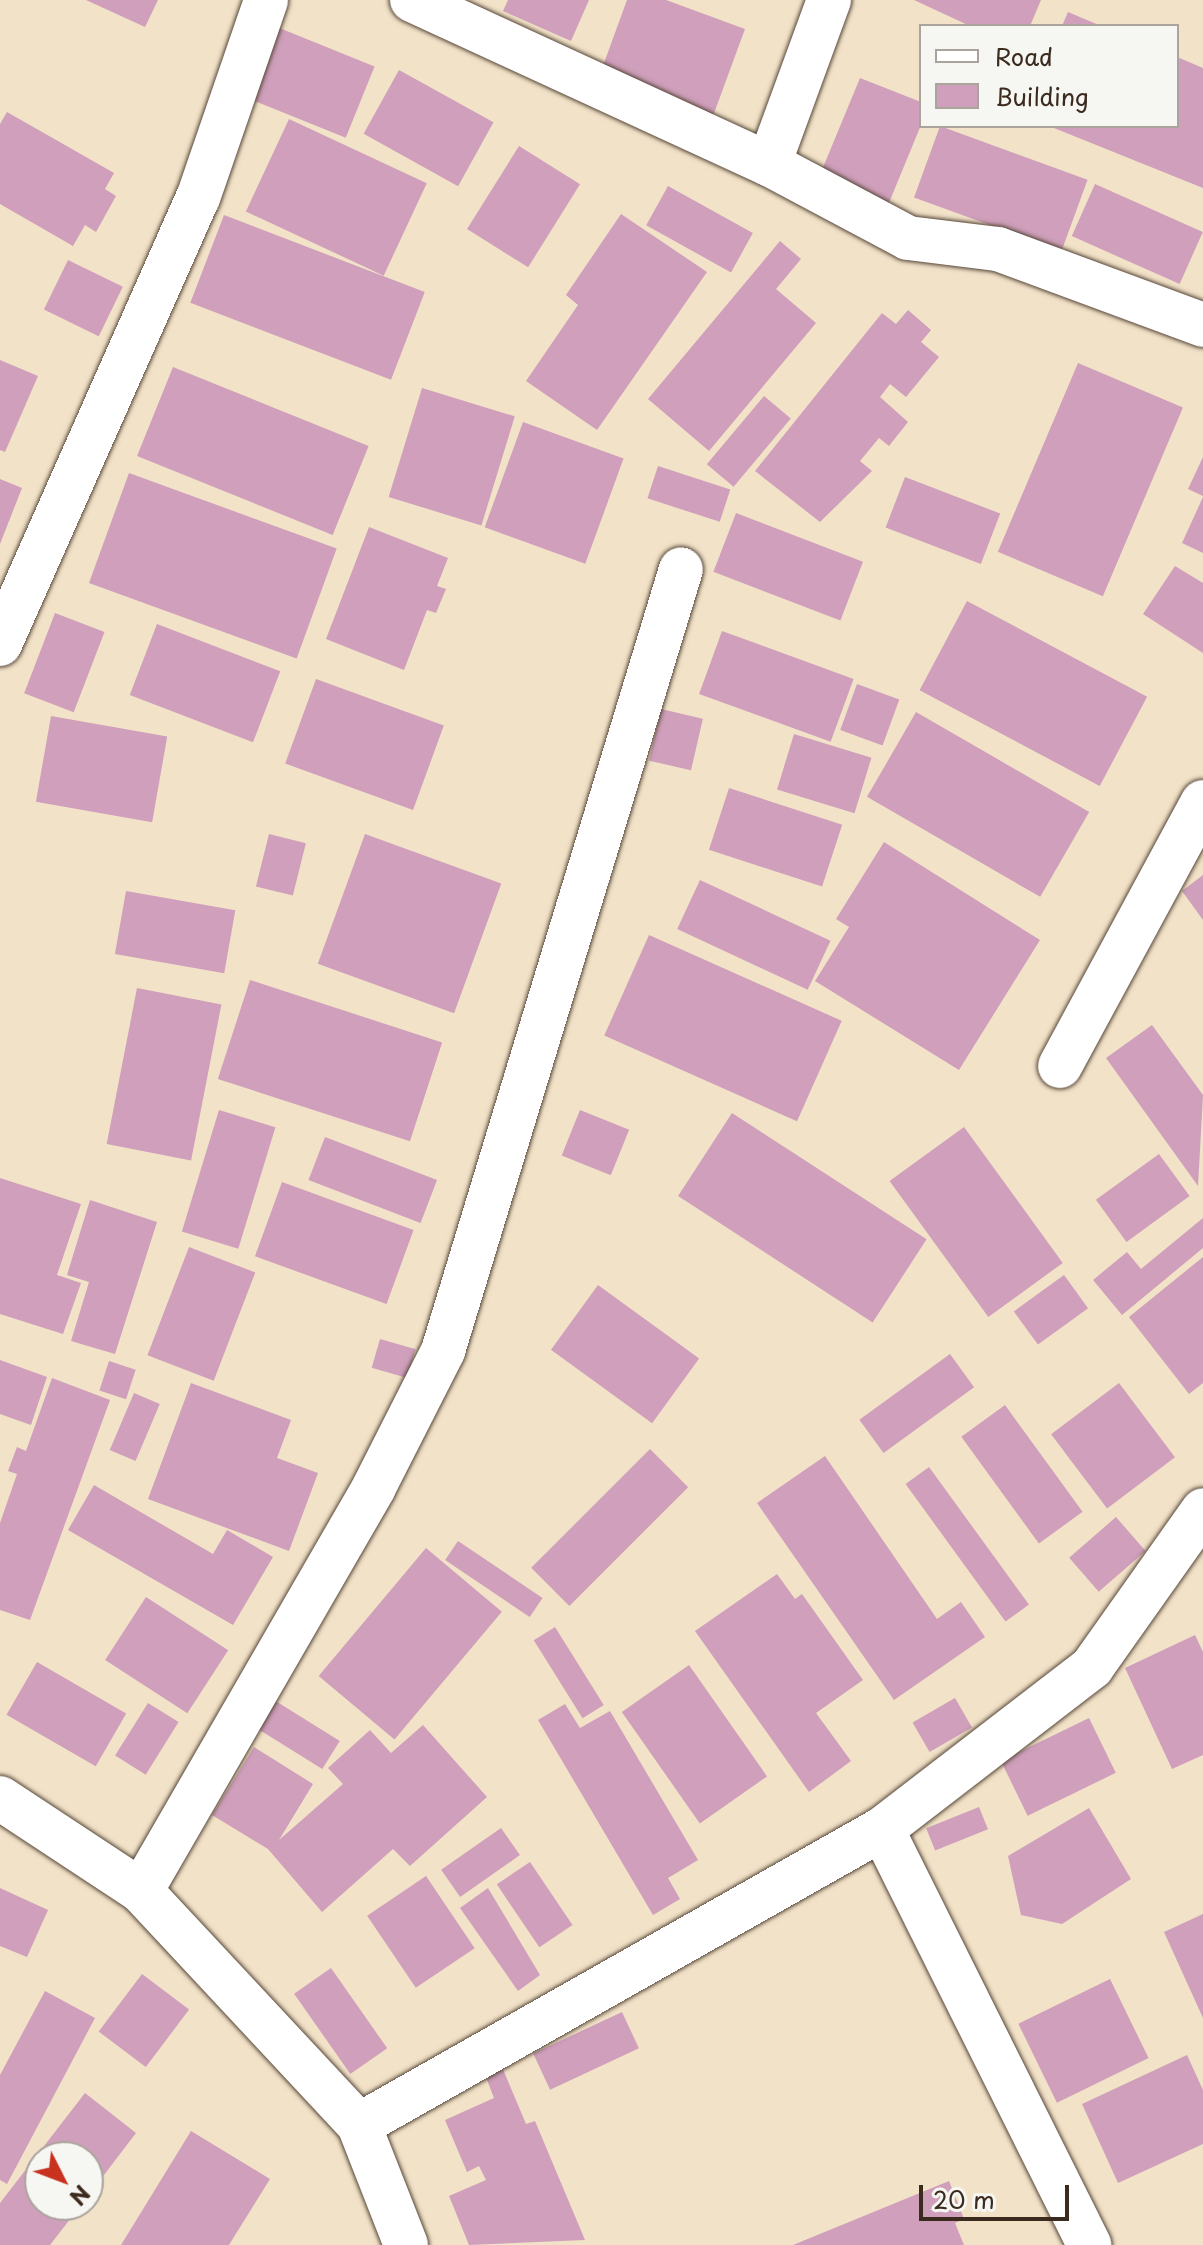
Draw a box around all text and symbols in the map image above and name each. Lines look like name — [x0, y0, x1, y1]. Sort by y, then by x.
legend — [919, 24, 1179, 128]
text: Road — [995, 38, 1053, 74]
text: Building — [995, 78, 1089, 114]
north arrow — [24, 2141, 104, 2221]
scale bar — [923, 2169, 1073, 2219]
text: N — [63, 2179, 99, 2214]
text: 20 m — [933, 2181, 995, 2217]

